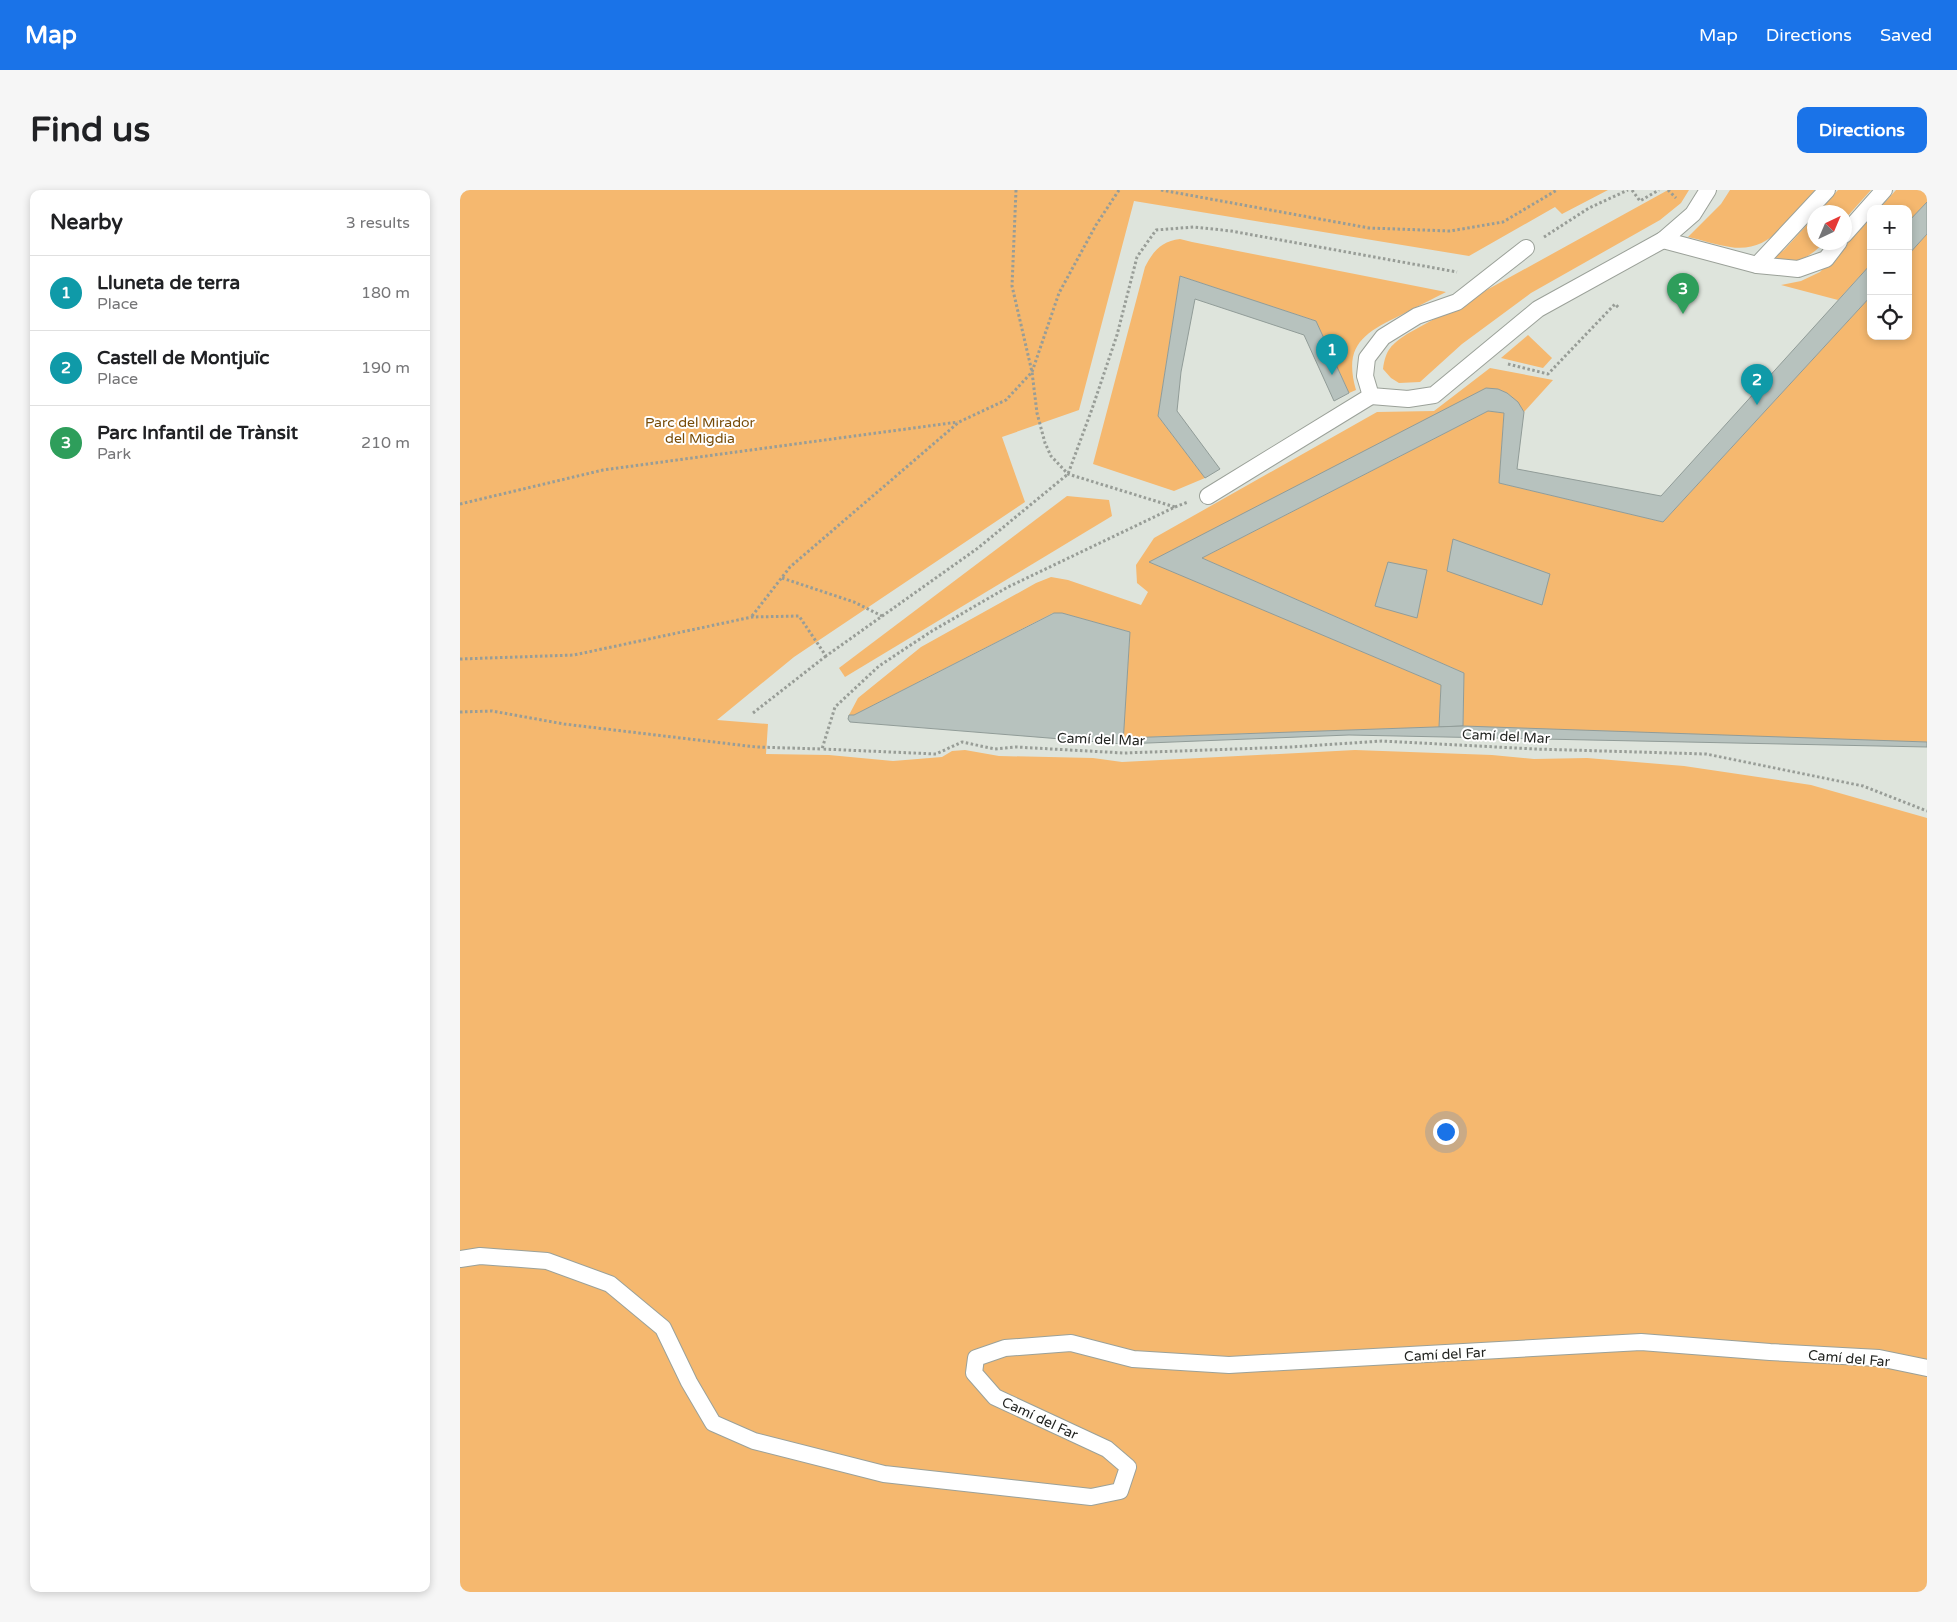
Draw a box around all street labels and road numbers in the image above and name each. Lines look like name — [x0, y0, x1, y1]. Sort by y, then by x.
street label: Camí del Mar — [1461, 726, 1551, 747]
street label: Camí del Mar — [1057, 729, 1146, 750]
street label: Camí del Far — [1404, 1344, 1487, 1365]
street label: Camí del Far — [1807, 1346, 1891, 1371]
street label: Camí del Far — [999, 1393, 1081, 1444]

